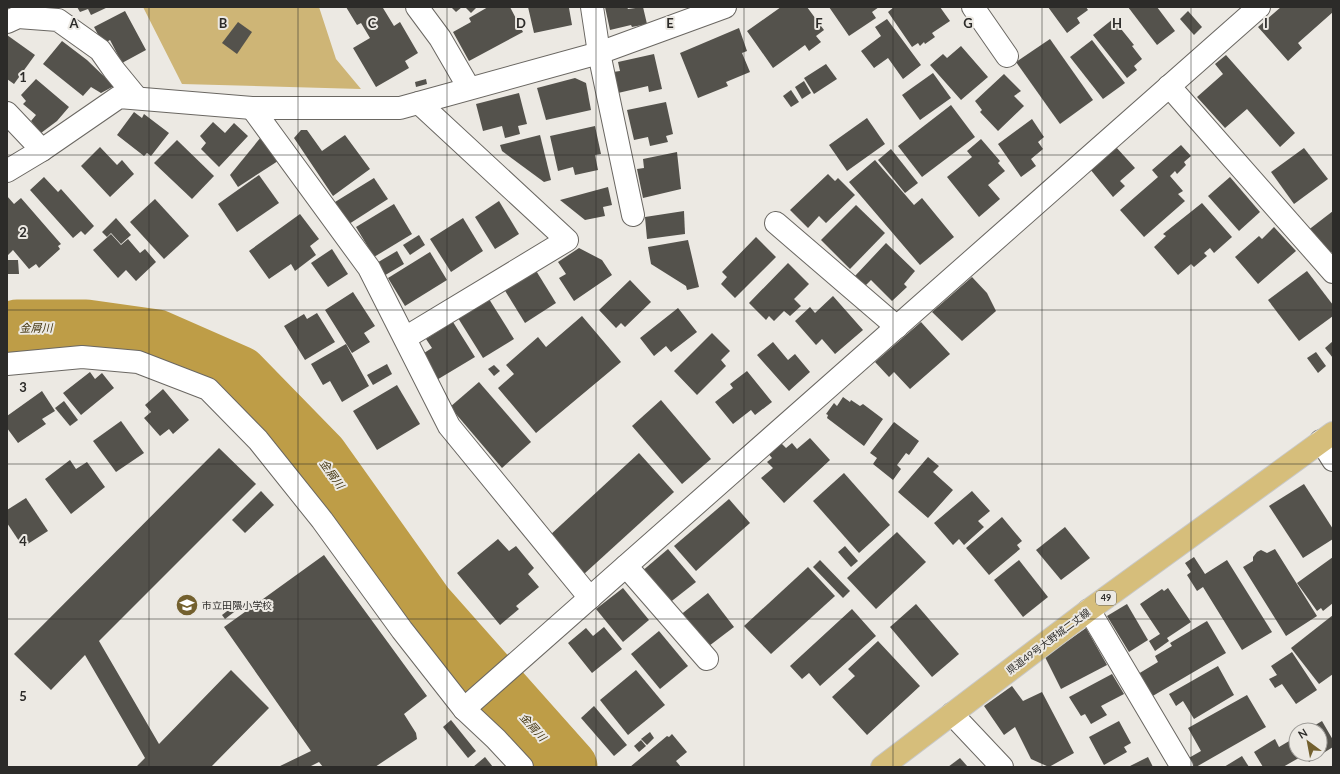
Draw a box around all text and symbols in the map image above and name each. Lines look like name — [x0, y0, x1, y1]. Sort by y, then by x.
text: A — [68, 15, 79, 31]
text: B — [219, 15, 228, 31]
text: C — [368, 15, 377, 31]
text: D — [516, 15, 526, 31]
text: E — [666, 15, 674, 31]
text: F — [815, 15, 823, 31]
text: G — [963, 15, 973, 31]
text: H — [1112, 15, 1122, 31]
text: I — [1264, 15, 1268, 31]
text: 1 — [19, 69, 27, 85]
text: 2 — [19, 224, 27, 240]
water label: 金屑川 — [19, 321, 54, 334]
text: 3 — [19, 379, 27, 395]
water label: 金屑川 — [317, 457, 348, 492]
text: 4 — [19, 533, 27, 549]
road number: 49 — [1096, 591, 1116, 605]
school or university icon: 市立田隈小学校 — [174, 592, 200, 618]
place label: 市立田隈小学校 — [202, 599, 272, 611]
street label: 県道49号大野城二丈線 — [1004, 606, 1092, 676]
text: 5 — [19, 688, 27, 704]
water label: 金屑川 — [518, 710, 550, 744]
north arrow — [1288, 722, 1328, 762]
text: N — [1295, 725, 1309, 741]

